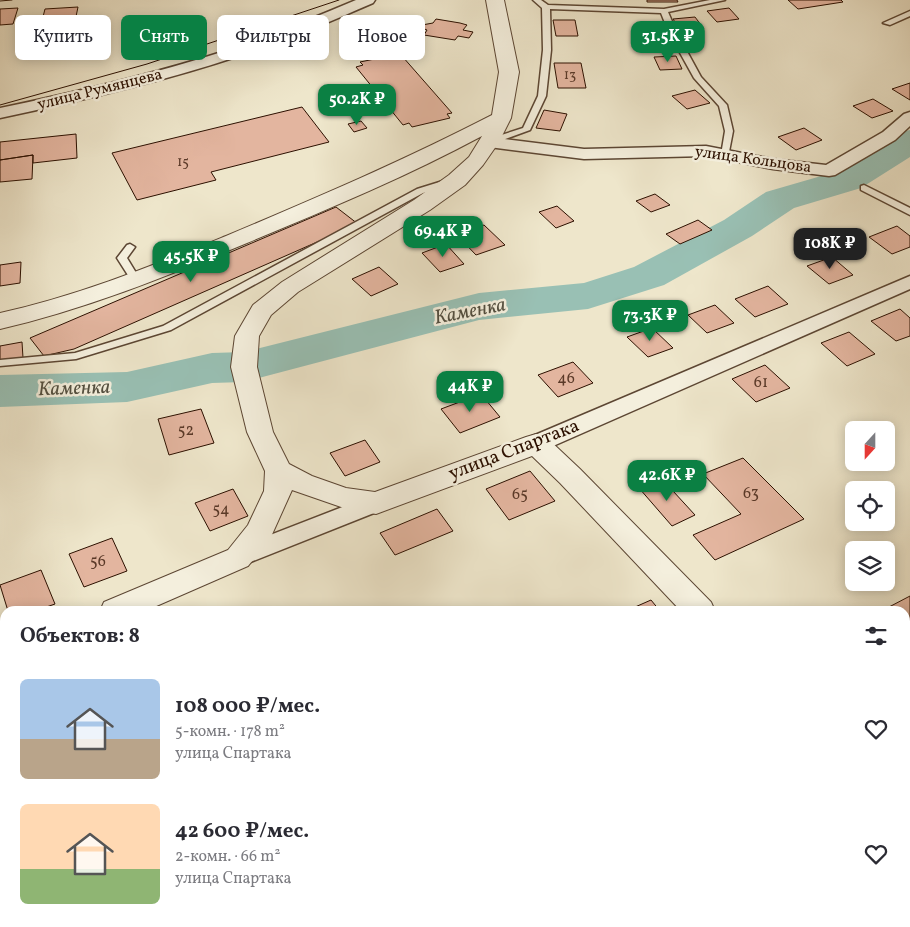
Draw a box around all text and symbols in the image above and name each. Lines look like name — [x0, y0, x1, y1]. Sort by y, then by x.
chip: Купить — [15, 15, 111, 60]
chip: Снять — [121, 15, 207, 60]
chip: Фильтры — [217, 15, 329, 60]
chip: Новое — [339, 15, 425, 60]
pin: 31.5K ₽ — [622, 20, 714, 63]
text: 31.5K ₽ — [642, 26, 694, 48]
street label: улица Румянцева — [35, 64, 165, 116]
house number: 13 — [564, 66, 576, 85]
pin: 50.2K ₽ — [311, 84, 403, 126]
text: 50.2K ₽ — [329, 89, 385, 111]
street label: улица Кольцова — [693, 141, 813, 179]
house number: 15 — [177, 153, 189, 172]
pin: 69.4K ₽ — [397, 216, 489, 258]
text: 69.4K ₽ — [414, 221, 472, 243]
pin: 108K ₽ — [789, 228, 871, 270]
text: 108K ₽ — [805, 233, 855, 255]
pin: 45.5K ₽ — [145, 240, 237, 283]
text: 45.5K ₽ — [163, 246, 219, 268]
water label: Каменка — [432, 291, 508, 333]
pin: 73.3K ₽ — [604, 300, 696, 342]
text: 73.3K ₽ — [623, 305, 677, 327]
house number: 46 — [557, 368, 575, 390]
pin: 44K ₽ — [435, 370, 505, 413]
house number: 61 — [754, 372, 768, 394]
water label: Каменка — [37, 374, 111, 404]
text: 44K ₽ — [447, 376, 493, 398]
street label: улица Спартака — [445, 413, 583, 487]
house number: 52 — [178, 420, 194, 442]
north arrow — [845, 421, 895, 471]
map controls — [845, 421, 895, 591]
pin: 42.6K ₽ — [621, 460, 713, 502]
text: 42.6K ₽ — [638, 465, 696, 487]
button: locate — [845, 481, 895, 531]
house number: 63 — [743, 483, 759, 505]
house number: 65 — [512, 484, 528, 506]
house number: 54 — [212, 499, 230, 521]
button: layers — [845, 541, 895, 591]
house number: 56 — [90, 551, 106, 573]
text: Объектов: 8 — [20, 622, 140, 651]
icon: filters — [862, 622, 890, 650]
text: 108 000 ₽/мес. — [175, 692, 320, 721]
icon: home — [60, 699, 120, 759]
icon: heart — [862, 715, 890, 743]
text: 5-комн. · 178 m² — [175, 721, 285, 743]
text: улица Спартака — [175, 743, 292, 765]
text: 42 600 ₽/мес. — [175, 817, 309, 846]
icon: home — [60, 824, 120, 884]
icon: heart — [862, 840, 890, 868]
text: 2-комн. · 66 m² — [175, 846, 280, 868]
text: улица Спартака — [175, 868, 292, 890]

